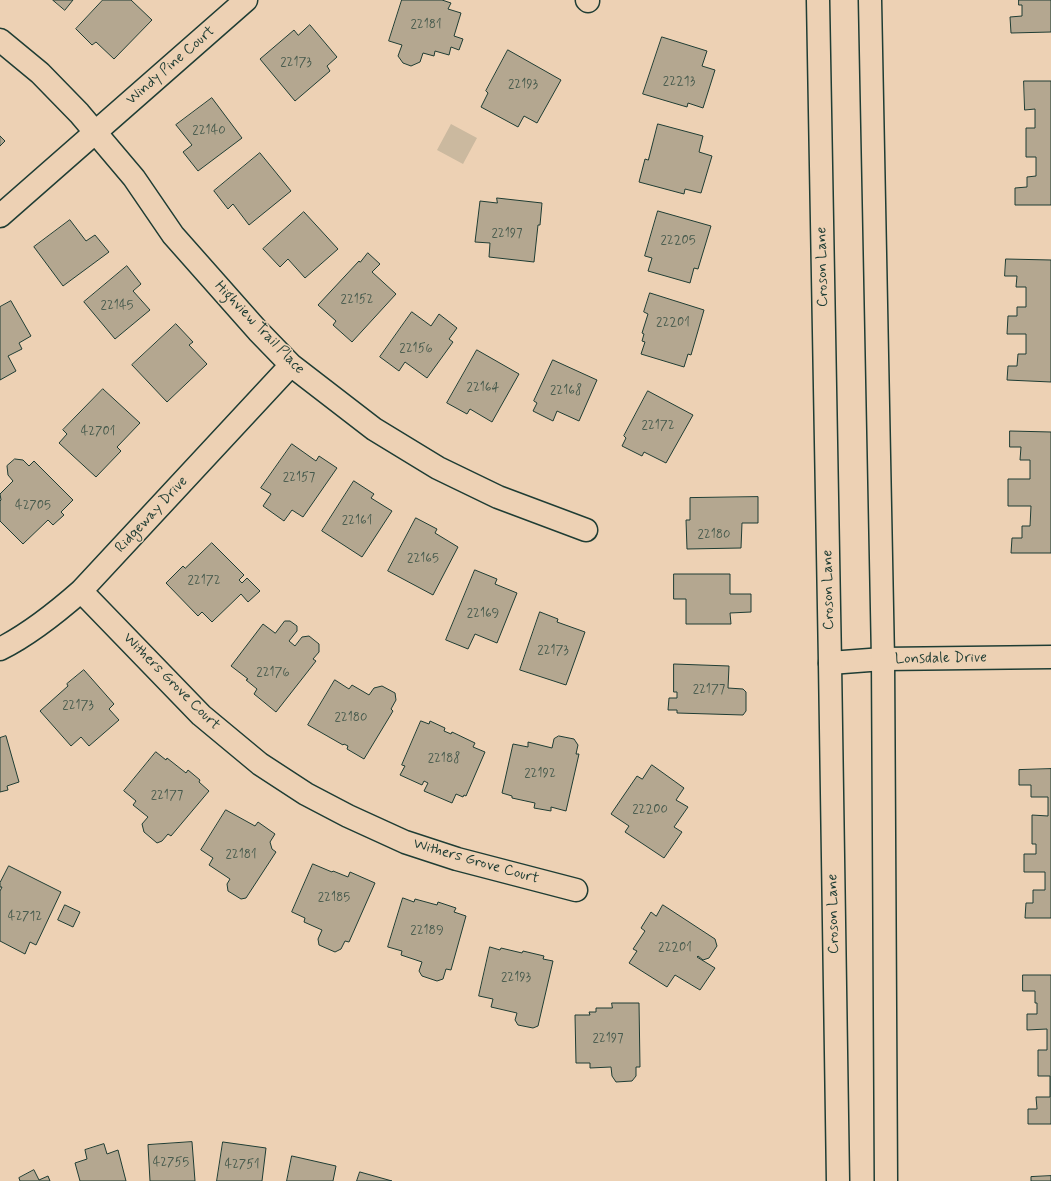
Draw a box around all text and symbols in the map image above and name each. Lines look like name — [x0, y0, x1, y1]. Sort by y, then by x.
house number: 22181 — [410, 17, 442, 33]
street label: Windy Pine Court — [123, 23, 219, 109]
house number: 22173 — [280, 55, 312, 71]
house number: 22213 — [663, 74, 695, 90]
house number: 22193 — [508, 77, 538, 93]
house number: 22140 — [192, 123, 226, 139]
house number: 22197 — [491, 226, 523, 242]
street label: Croson Lane — [813, 227, 833, 307]
house number: 22205 — [660, 233, 696, 249]
street label: Highview Trail Place — [210, 278, 308, 378]
house number: 22152 — [341, 292, 373, 308]
house number: 22145 — [101, 298, 133, 314]
house number: 22201 — [656, 315, 690, 331]
house number: 22156 — [399, 341, 433, 357]
house number: 22164 — [467, 380, 499, 396]
house number: 22168 — [550, 383, 582, 399]
house number: 22172 — [641, 418, 675, 434]
house number: 42701 — [81, 424, 115, 440]
house number: 22157 — [283, 470, 315, 486]
street label: Ridgeway Drive — [112, 473, 192, 557]
house number: 42705 — [15, 498, 51, 514]
house number: 22161 — [342, 513, 372, 529]
house number: 22180 — [697, 527, 731, 543]
street label: Croson Lane — [819, 550, 839, 630]
house number: 22165 — [407, 551, 439, 567]
house number: 22172 — [187, 573, 221, 589]
house number: 22169 — [467, 606, 499, 622]
street label: Withers Grove Court — [119, 630, 223, 734]
house number: 22173 — [537, 643, 569, 659]
street label: Lonsdale Drive — [895, 649, 987, 669]
house number: 22176 — [256, 665, 290, 681]
house number: 22177 — [693, 682, 725, 698]
house number: 22173 — [62, 698, 94, 714]
house number: 22180 — [334, 710, 368, 726]
house number: 22188 — [428, 751, 460, 767]
house number: 22192 — [524, 766, 556, 782]
house number: 22177 — [151, 788, 183, 804]
house number: 22200 — [632, 802, 668, 818]
street label: Withers Grove Court — [411, 835, 541, 889]
house number: 22181 — [225, 847, 257, 863]
street label: Croson Lane — [824, 874, 844, 954]
house number: 22185 — [318, 890, 350, 906]
house number: 42712 — [8, 909, 42, 925]
house number: 22189 — [410, 923, 444, 939]
house number: 22201 — [658, 940, 692, 956]
house number: 22193 — [501, 970, 531, 986]
house number: 22197 — [592, 1031, 624, 1047]
house number: 42755 — [153, 1155, 189, 1171]
house number: 42751 — [224, 1157, 260, 1173]

